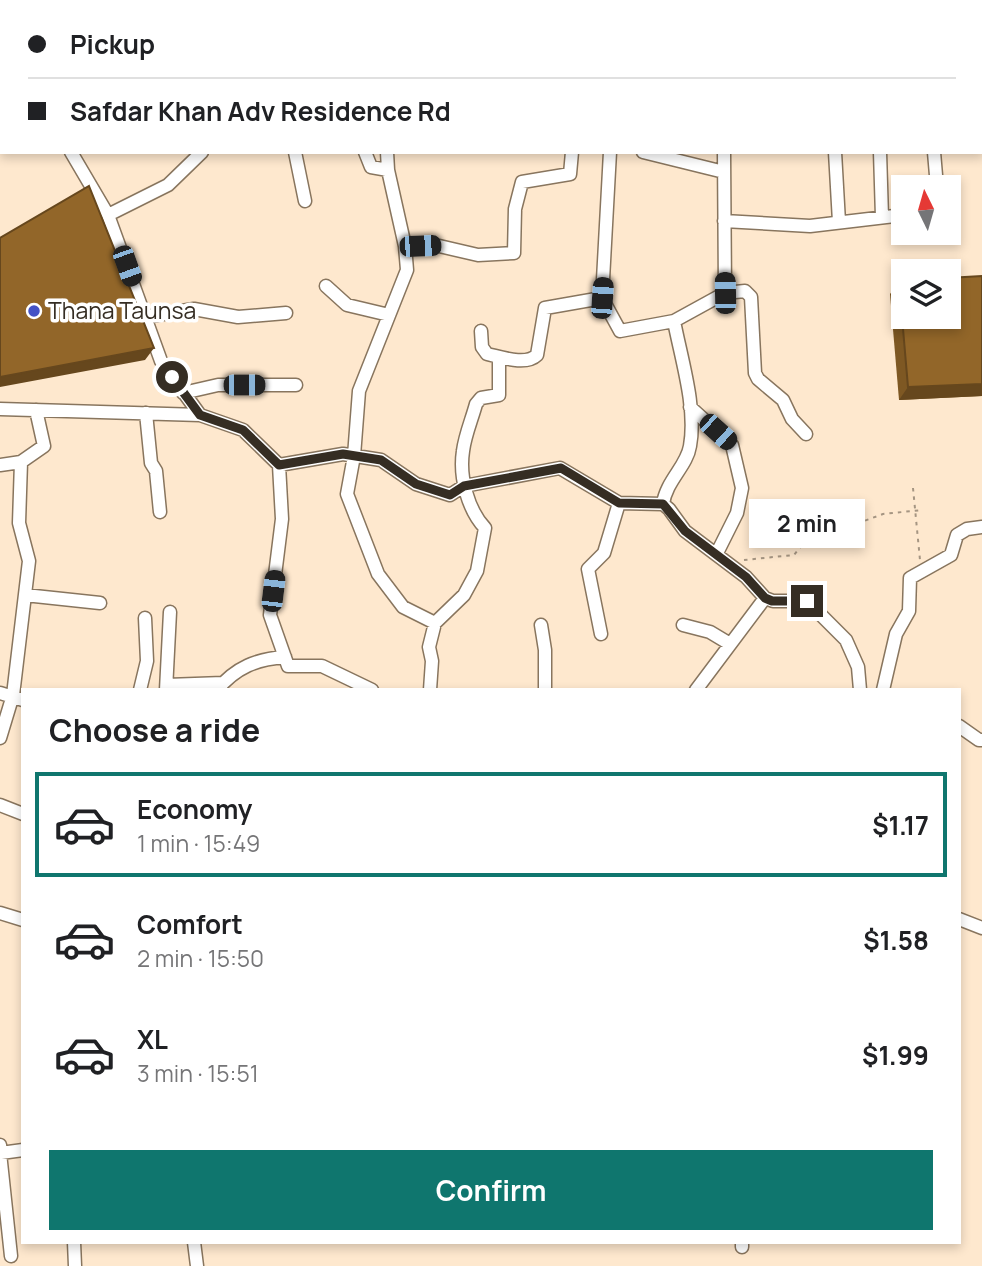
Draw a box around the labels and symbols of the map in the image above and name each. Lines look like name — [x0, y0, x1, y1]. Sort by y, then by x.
north arrow — [891, 175, 961, 245]
car — [399, 235, 442, 257]
car — [110, 243, 145, 289]
car — [715, 272, 736, 314]
car — [591, 276, 614, 320]
place label: Thana Taunsa — [48, 294, 196, 326]
marker: Thana Taunsa — [26, 303, 42, 319]
route start — [156, 361, 188, 393]
car — [224, 375, 266, 396]
car — [696, 410, 741, 454]
callout: 2 min — [749, 500, 865, 548]
car — [261, 569, 286, 613]
route end — [791, 585, 823, 617]

